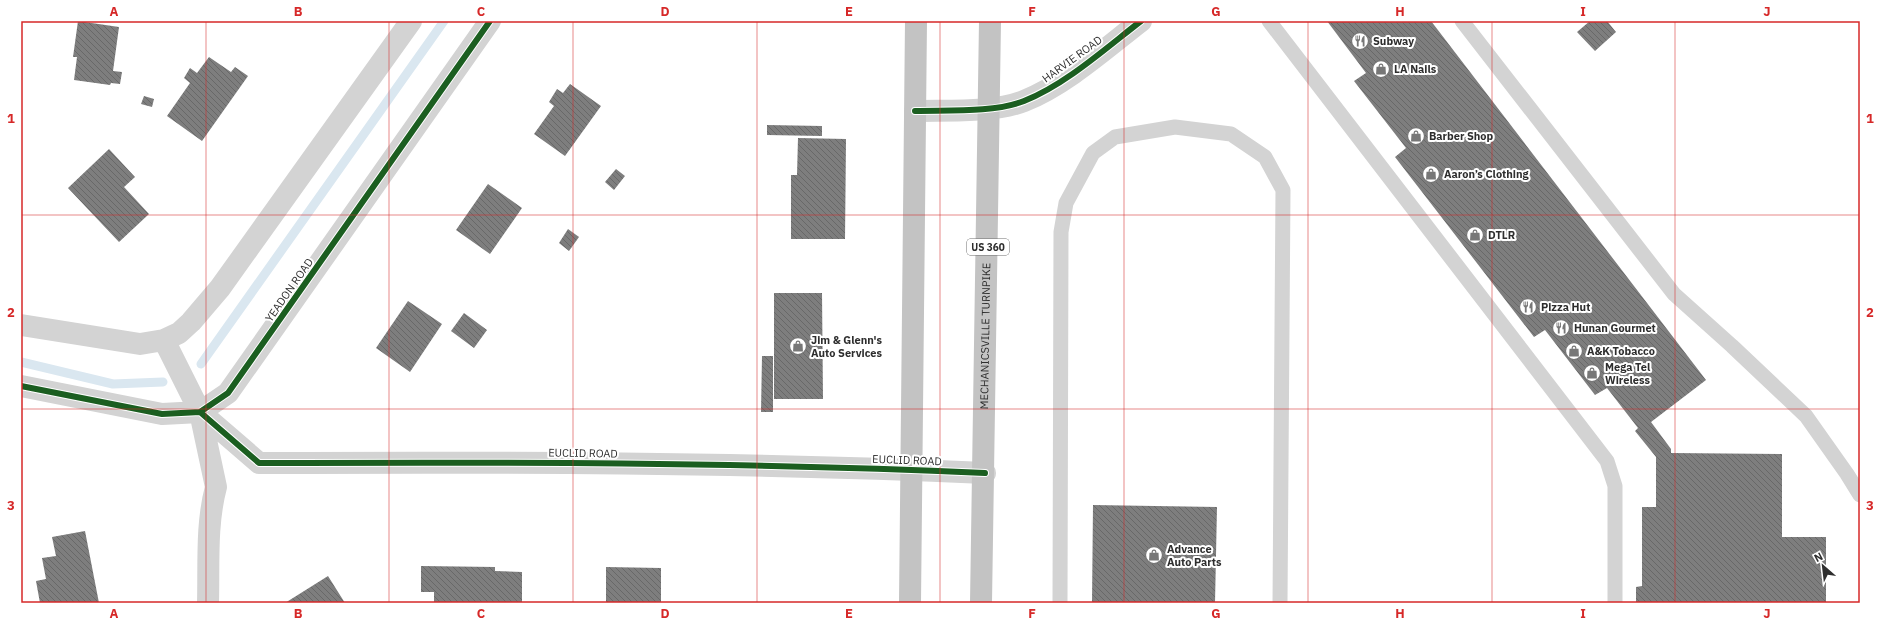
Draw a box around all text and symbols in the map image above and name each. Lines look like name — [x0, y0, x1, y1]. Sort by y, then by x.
text: A — [110, 3, 119, 20]
text: B — [294, 3, 303, 20]
text: C — [477, 3, 486, 20]
text: D — [660, 3, 670, 20]
text: E — [845, 3, 853, 20]
text: F — [1028, 3, 1036, 20]
text: G — [1211, 3, 1221, 20]
text: H — [1395, 3, 1405, 20]
text: I — [1580, 3, 1586, 20]
text: J — [1763, 3, 1771, 20]
restaurant icon: Subway — [1350, 31, 1370, 51]
street label: HARVIE ROAD — [1039, 33, 1105, 85]
place label: Subway — [1373, 34, 1414, 48]
shop icon: LA Nails — [1371, 59, 1391, 79]
place label: LA Nails — [1394, 62, 1437, 76]
text: 1 — [7, 110, 15, 127]
text: 1 — [1866, 110, 1874, 127]
shop icon: Barber Shop — [1406, 126, 1426, 146]
place label: Barber Shop — [1429, 129, 1494, 143]
shop icon: Aaron’s Clothing — [1421, 164, 1441, 184]
place label: Aaron’s Clothing — [1444, 167, 1530, 181]
shop icon: DTLR — [1465, 225, 1485, 245]
place label: DTLR — [1488, 228, 1515, 242]
road number: US 360 — [967, 239, 1009, 255]
street label: YEADON ROAD — [262, 255, 316, 325]
street label: MECHANICSVILLE TURNPIKE — [977, 263, 993, 409]
restaurant icon: Pizza Hut — [1518, 297, 1538, 317]
place label: Pizza Hut — [1541, 300, 1590, 314]
text: 2 — [7, 304, 15, 321]
text: 2 — [1866, 304, 1874, 321]
restaurant icon: Hunan Gourmet — [1551, 318, 1571, 338]
place label: Hunan Gourmet — [1574, 321, 1656, 335]
place label: Jim & Glenn's Auto Services — [811, 333, 883, 360]
shop icon: Jim & Glenn's Auto Services — [788, 336, 808, 356]
shop icon: A&K Tobacco — [1564, 341, 1584, 361]
place label: A&K Tobacco — [1587, 344, 1655, 358]
place label: Mega Tel Wireless — [1605, 360, 1651, 387]
shop icon: Mega Tel Wireless — [1582, 363, 1602, 383]
street label: EUCLID ROAD — [548, 445, 618, 461]
street label: EUCLID ROAD — [872, 452, 942, 468]
text: 3 — [7, 497, 15, 514]
text: 3 — [1866, 497, 1874, 514]
place label: Advance Auto Parts — [1167, 542, 1222, 569]
shop icon: Advance Auto Parts — [1144, 545, 1164, 565]
north arrow — [1803, 546, 1843, 586]
text: N — [1812, 549, 1825, 565]
text: A — [110, 605, 119, 622]
text: B — [294, 605, 303, 622]
text: C — [477, 605, 486, 622]
text: D — [660, 605, 670, 622]
text: E — [845, 605, 853, 622]
text: F — [1028, 605, 1036, 622]
text: G — [1211, 605, 1221, 622]
text: H — [1395, 605, 1405, 622]
text: I — [1580, 605, 1586, 622]
text: J — [1763, 605, 1771, 622]

